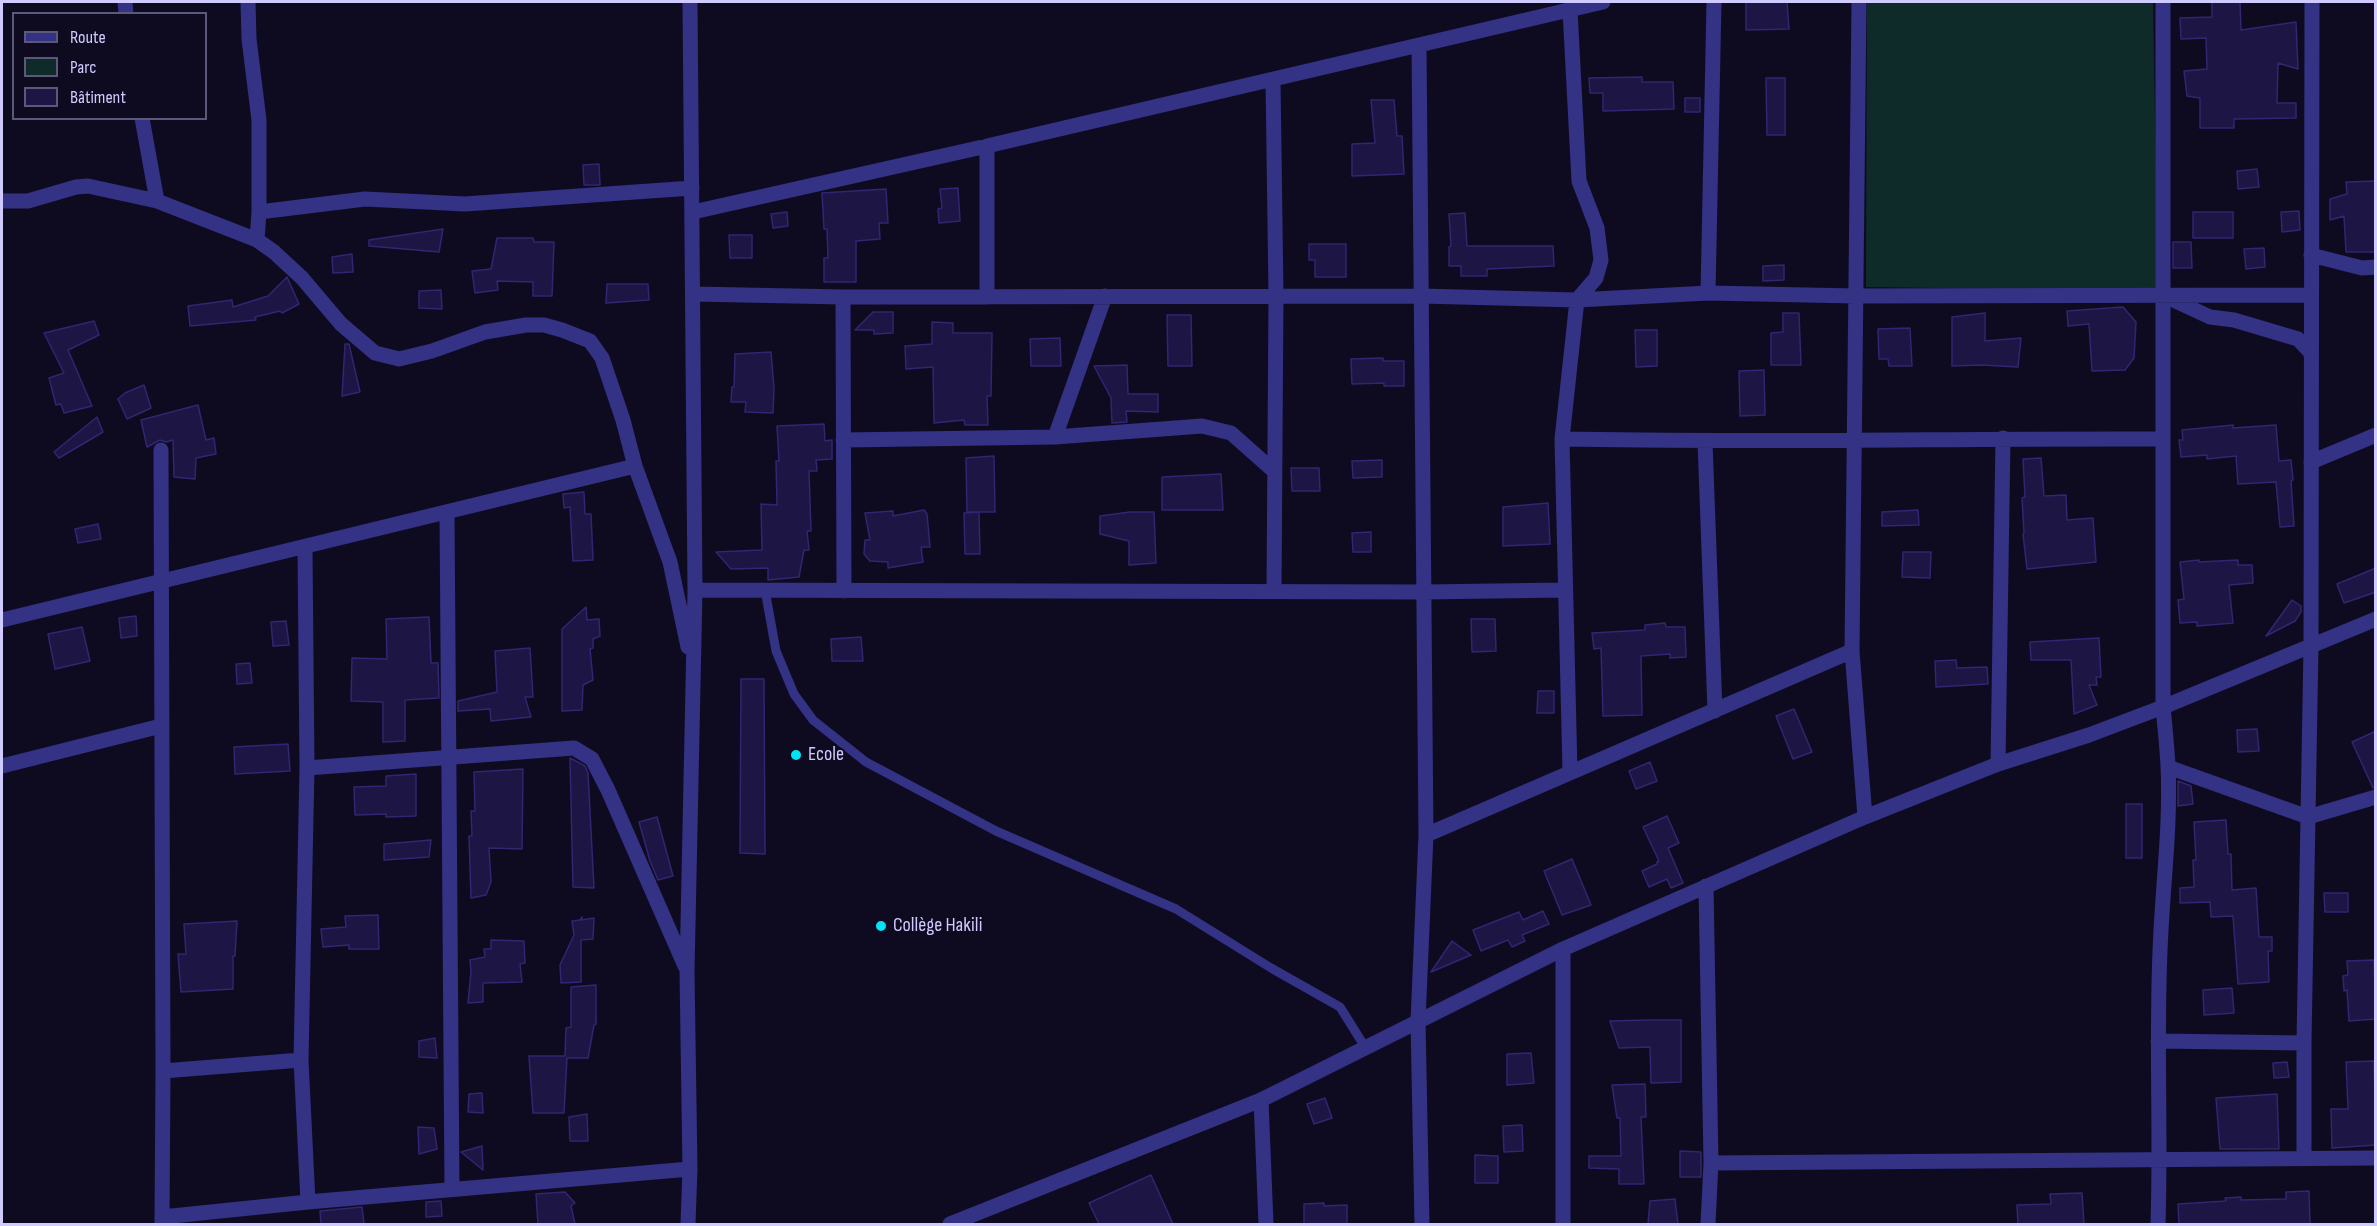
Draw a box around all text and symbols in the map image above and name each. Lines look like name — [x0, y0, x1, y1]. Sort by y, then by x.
legend — [12, 12, 207, 120]
text: Route — [70, 27, 106, 48]
text: Parc — [70, 57, 96, 78]
text: Bâtiment — [70, 87, 126, 108]
place label: Ecole — [808, 743, 844, 767]
marker: Ecole — [789, 748, 803, 762]
place label: Collège Hakili — [893, 914, 982, 938]
marker: Collège Hakili — [874, 919, 888, 933]

